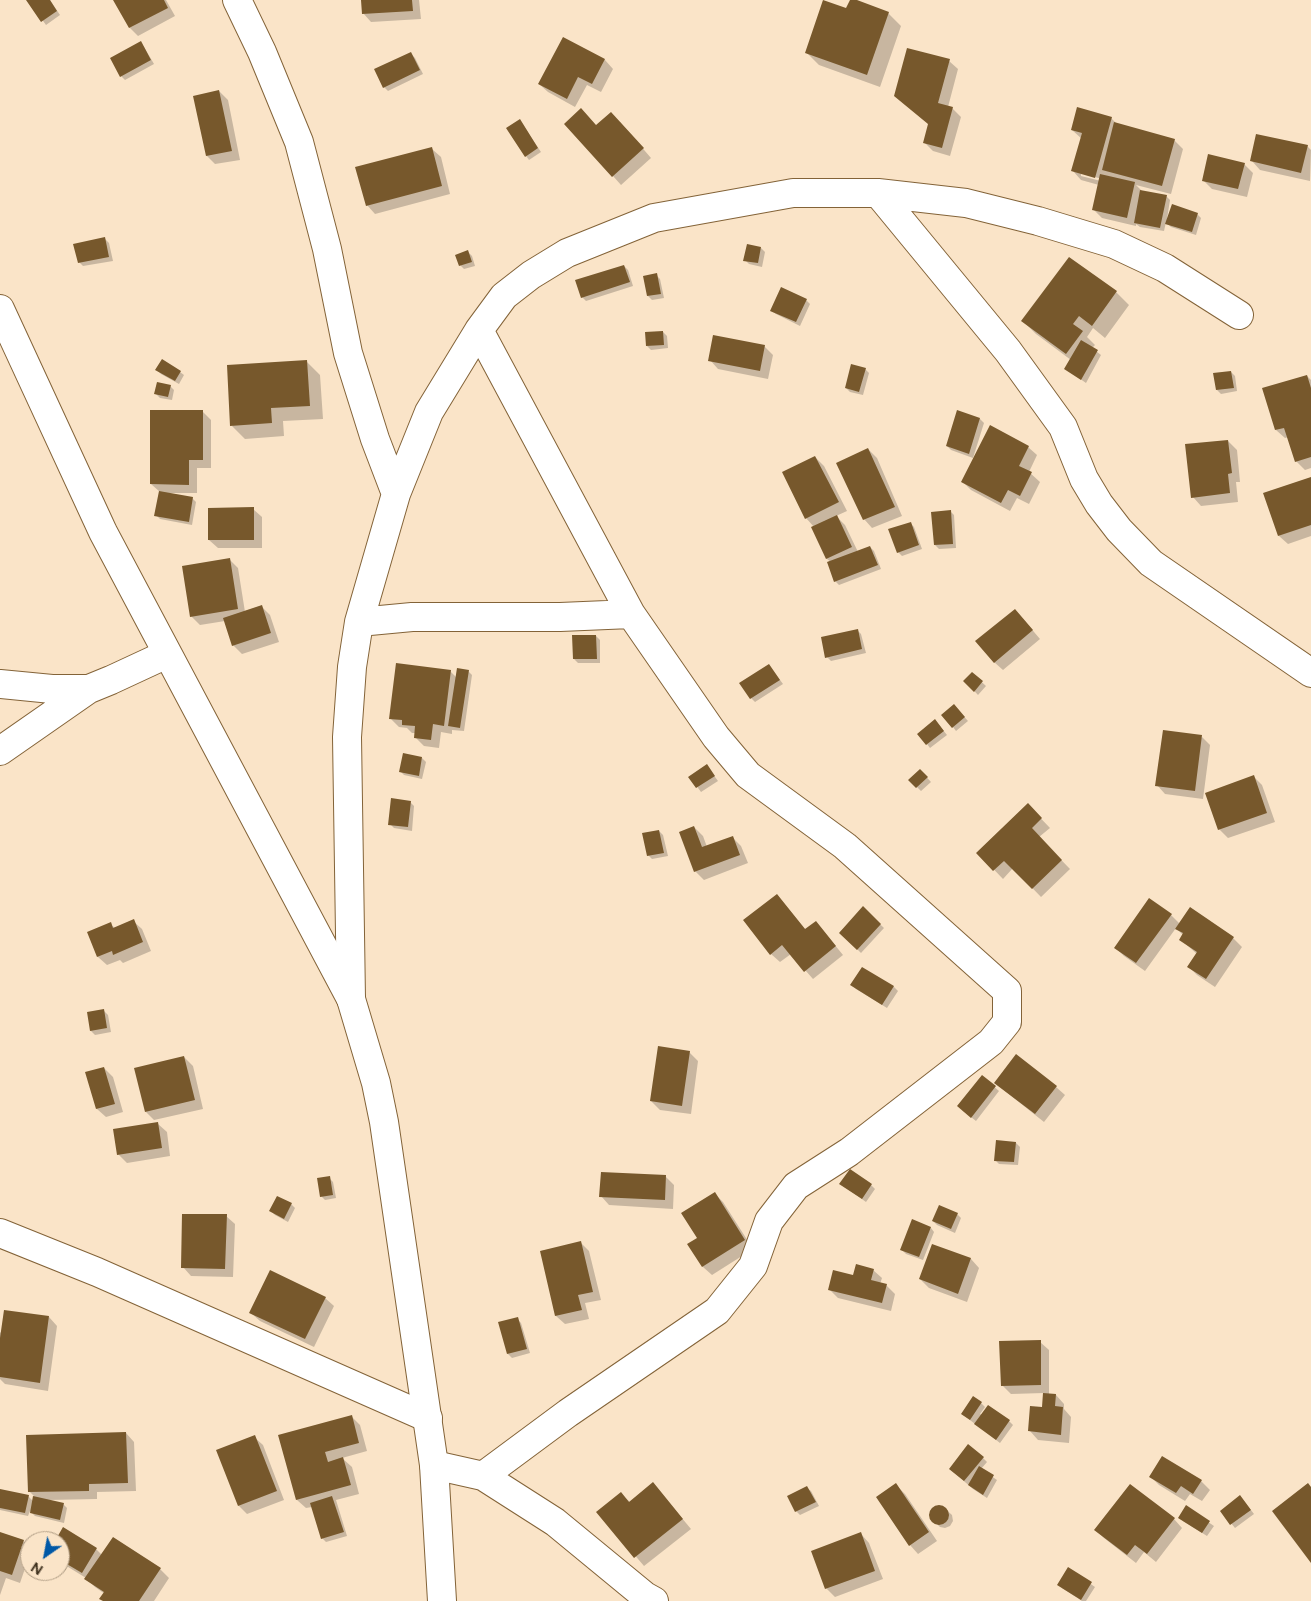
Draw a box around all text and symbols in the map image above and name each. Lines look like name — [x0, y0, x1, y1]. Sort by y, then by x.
north arrow — [20, 1531, 70, 1581]
text: N — [28, 1558, 46, 1578]

